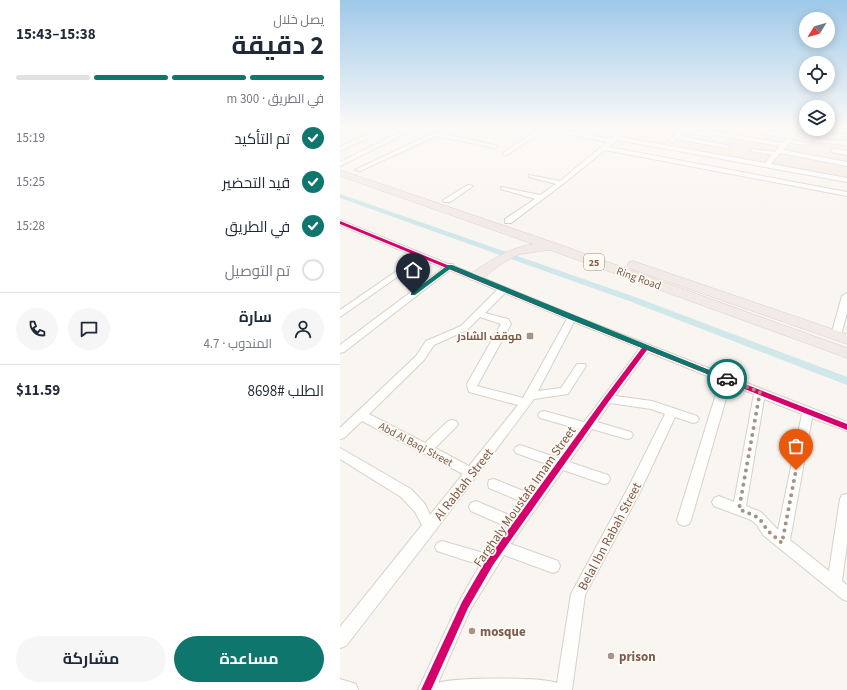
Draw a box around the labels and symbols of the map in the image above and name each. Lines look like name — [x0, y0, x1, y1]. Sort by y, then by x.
north arrow — [799, 12, 835, 48]
pin — [396, 253, 430, 294]
road number: 25 — [584, 254, 604, 270]
street label: Ring Road — [614, 263, 663, 293]
place label: موقف الشادر — [456, 329, 522, 344]
marker: موقف الشادر — [525, 331, 535, 341]
courier — [707, 359, 747, 399]
street label: Abd Al Baqi Street — [376, 419, 456, 470]
street label: Farghaly Moustafa Imam Street — [469, 422, 581, 570]
pin — [779, 429, 813, 470]
street label: Al Rabtah Street — [430, 444, 498, 524]
street label: Belal Ibn Rabah Street — [574, 479, 646, 594]
place label: mosque — [480, 623, 526, 641]
marker: mosque — [467, 626, 477, 636]
place label: prison — [619, 648, 656, 666]
marker: prison — [606, 651, 616, 661]

